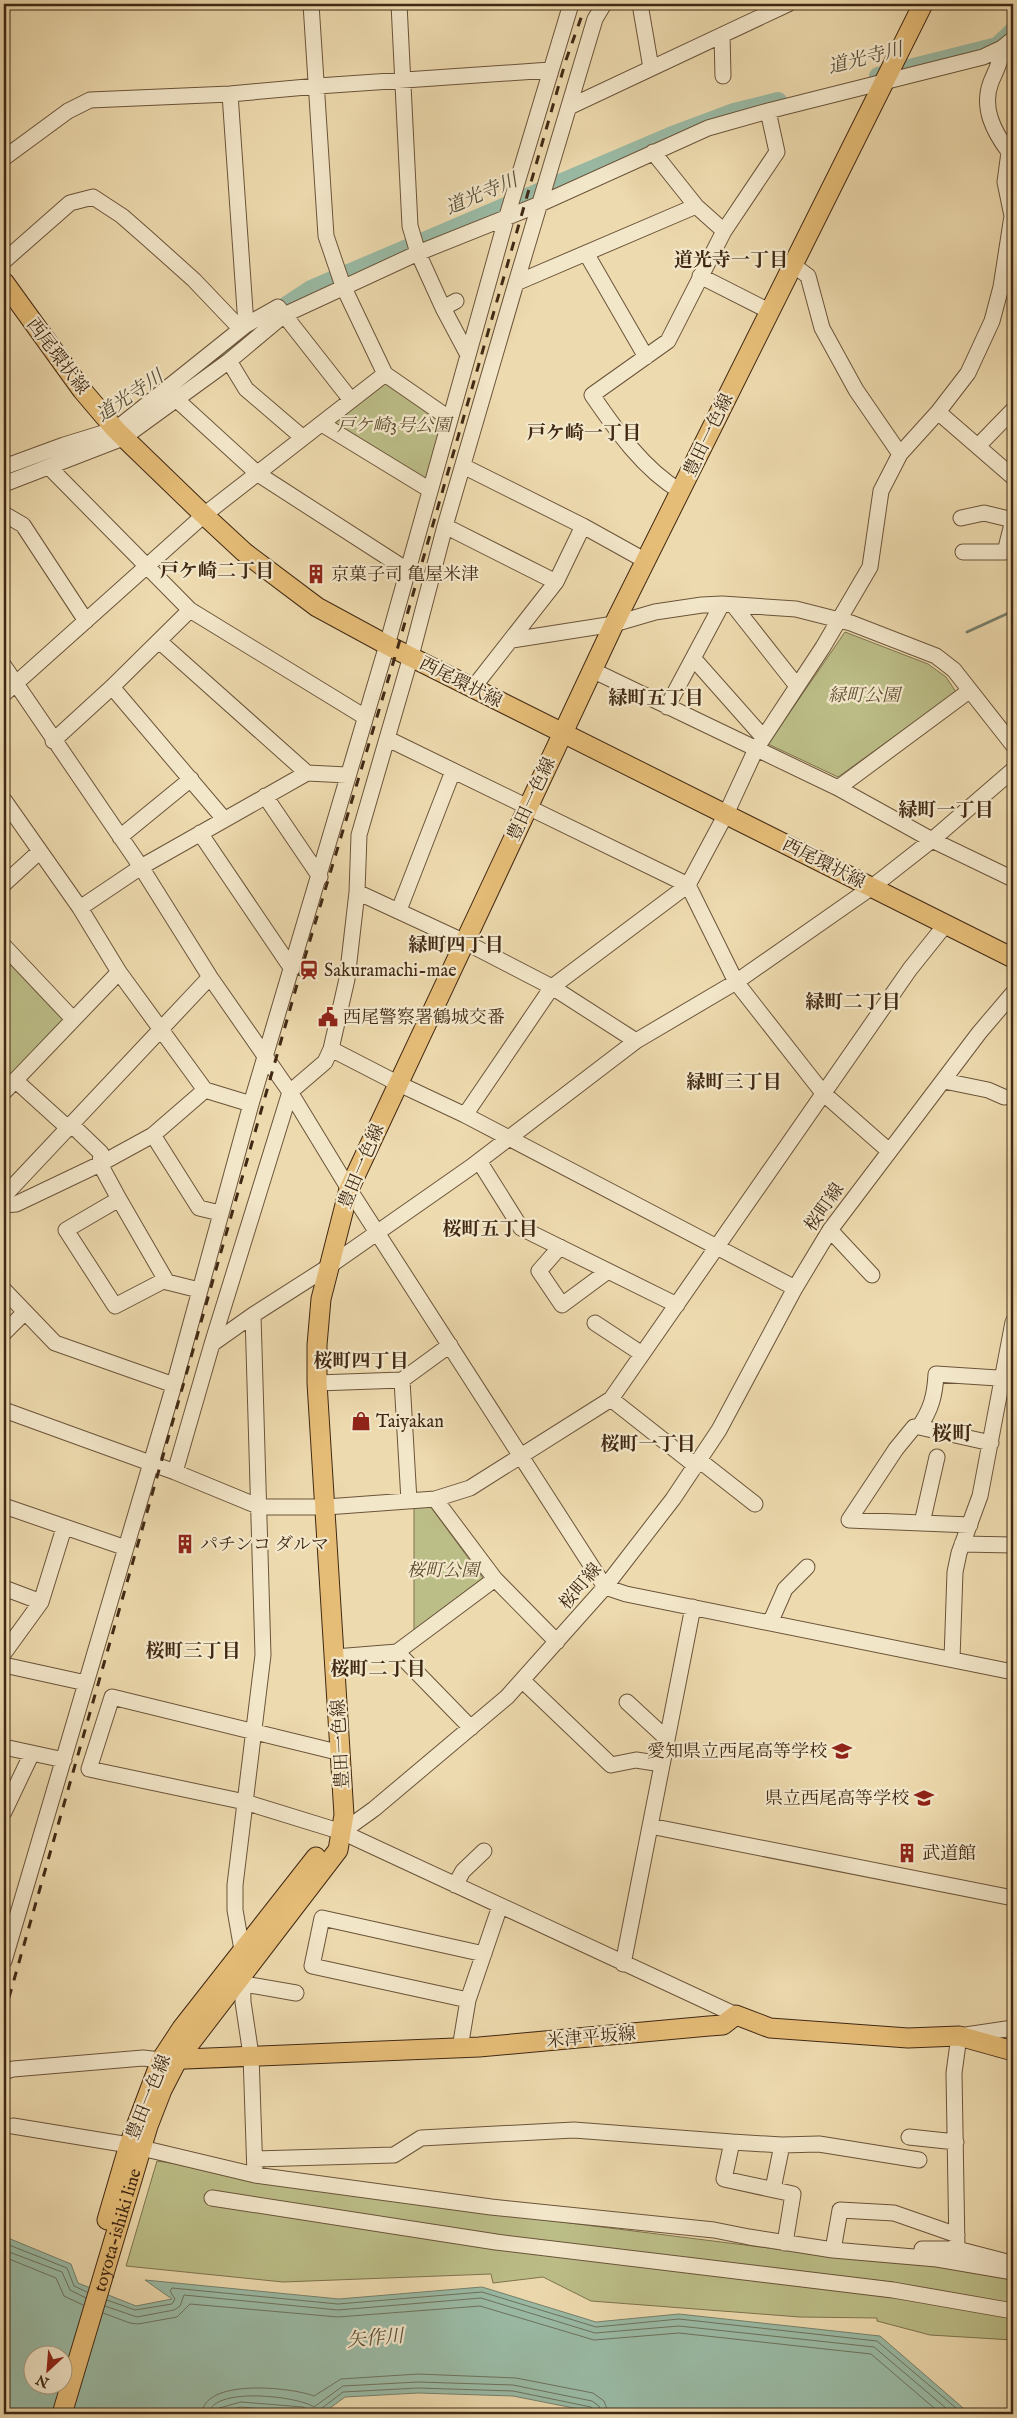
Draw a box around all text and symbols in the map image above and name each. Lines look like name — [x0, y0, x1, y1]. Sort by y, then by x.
water label: 道光寺川 — [826, 38, 907, 80]
water label: 道光寺川 — [442, 168, 523, 221]
district label: 道光寺一丁目 — [674, 249, 788, 273]
street label: 西尾環状線 — [21, 314, 93, 400]
water label: 道光寺川 — [92, 364, 170, 428]
street label: 豊田一色線 — [679, 390, 739, 481]
park label: 戸ケ崎3号公園 — [337, 415, 454, 438]
district label: 戸ケ崎一丁目 — [527, 422, 641, 446]
district label: 戸ケ崎二丁目 — [160, 560, 274, 584]
building icon: 京菓子司 亀屋米津 — [305, 563, 327, 585]
place label: 京菓子司 亀屋米津 — [331, 564, 479, 587]
street label: 西尾環状線 — [415, 653, 506, 714]
park label: 緑町公園 — [828, 685, 903, 708]
district label: 緑町五丁目 — [608, 687, 704, 711]
street label: 豊田一色線 — [503, 754, 562, 845]
district label: 緑町一丁目 — [898, 799, 994, 823]
street label: 西尾環状線 — [778, 834, 869, 895]
district label: 緑町四丁目 — [408, 934, 504, 958]
station icon: Sakuramachi-mae — [298, 959, 320, 981]
place label: Sakuramachi-mae — [324, 960, 456, 983]
district label: 緑町二丁目 — [805, 991, 901, 1015]
public building icon: 西尾警察署鶴城交番 — [317, 1006, 339, 1028]
place label: 西尾警察署鶴城交番 — [343, 1007, 505, 1030]
district label: 緑町三丁目 — [686, 1071, 782, 1095]
street label: 豊田一色線 — [334, 1121, 391, 1213]
street label: 桜町線 — [800, 1179, 850, 1237]
district label: 桜町五丁目 — [442, 1218, 538, 1242]
district label: 桜町四丁目 — [313, 1350, 409, 1374]
shop icon: Taiyakan — [350, 1410, 372, 1432]
place label: Taiyakan — [376, 1411, 444, 1434]
district label: 桜町 — [932, 1422, 973, 1447]
district label: 桜町一丁目 — [600, 1433, 696, 1457]
building icon: パチンコ ダルマ — [174, 1533, 196, 1555]
place label: パチンコ ダルマ — [200, 1534, 329, 1557]
street label: 桜町線 — [555, 1559, 607, 1615]
park label: 桜町公園 — [407, 1560, 482, 1583]
district label: 桜町三丁目 — [145, 1640, 241, 1664]
district label: 桜町二丁目 — [330, 1658, 426, 1682]
street label: 豊田一色線 — [328, 1698, 355, 1789]
school or university icon: 愛知県立西尾高等学校 — [831, 1740, 853, 1762]
place label: 愛知県立西尾高等学校 — [647, 1741, 827, 1764]
school or university icon: 県立西尾高等学校 — [913, 1787, 935, 1809]
place label: 県立西尾高等学校 — [765, 1788, 909, 1811]
building icon: 武道館 — [896, 1842, 918, 1864]
place label: 武道館 — [922, 1843, 976, 1866]
street label: 米津平坂線 — [545, 2023, 637, 2054]
street label: 豊田一色線 — [122, 2052, 177, 2144]
street label: toyota-ishiki line — [89, 2166, 148, 2295]
water label: 矢作川 — [346, 2324, 407, 2353]
north arrow — [22, 2346, 72, 2396]
text: N — [33, 2370, 53, 2392]

